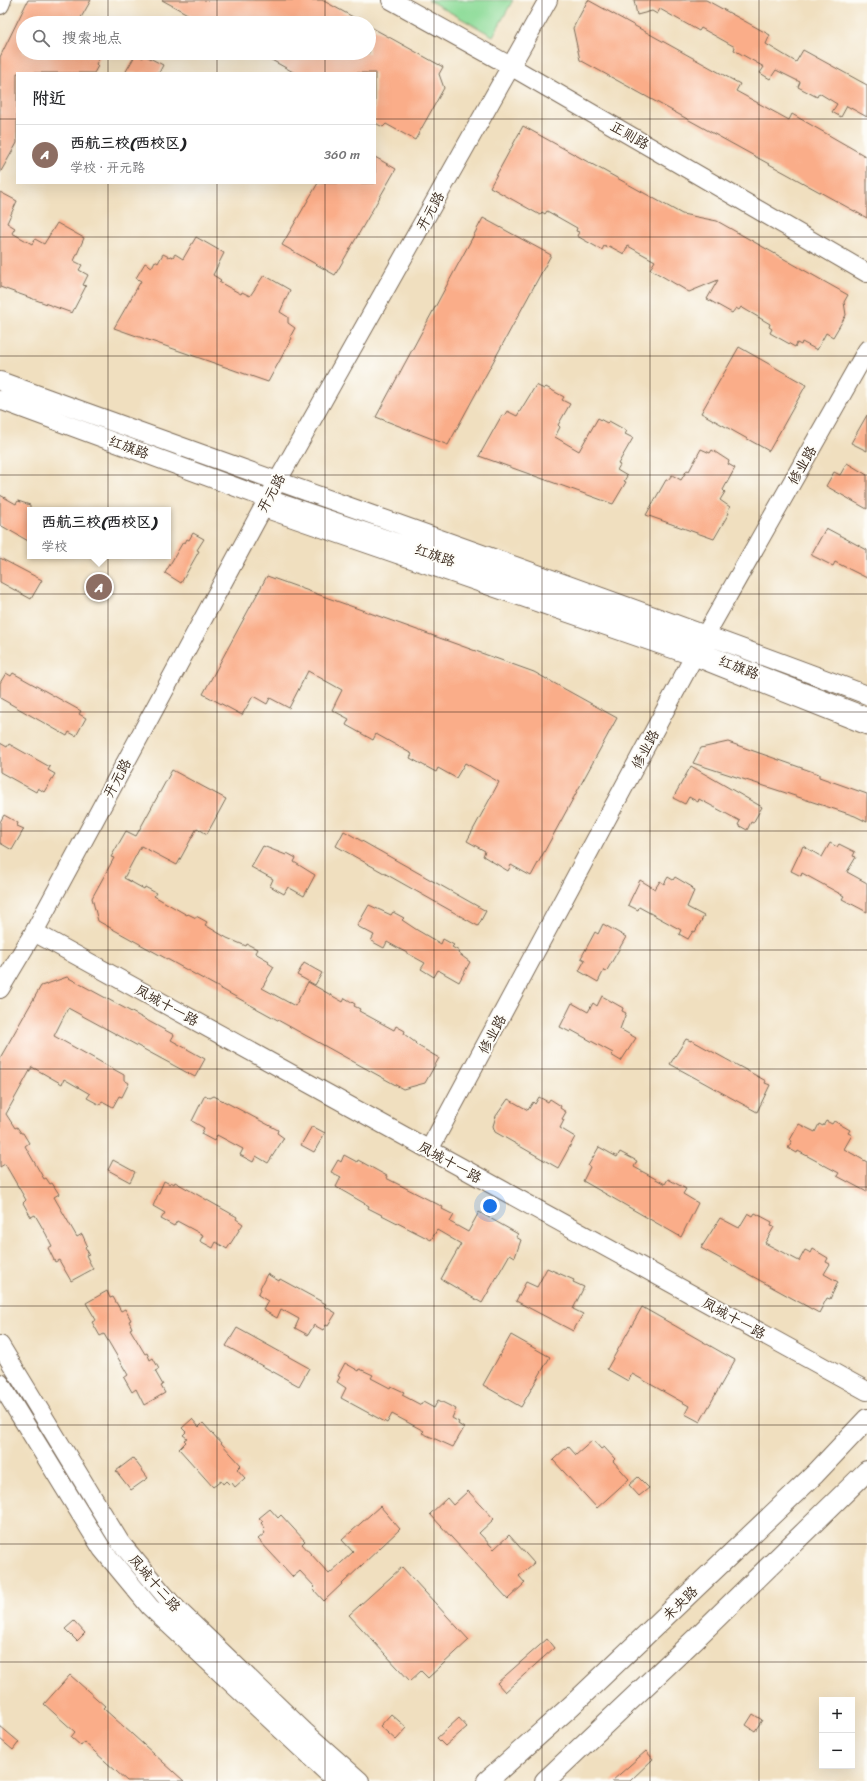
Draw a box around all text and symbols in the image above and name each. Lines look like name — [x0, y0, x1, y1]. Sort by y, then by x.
search box — [16, 16, 376, 60]
text: 搜索地点 — [62, 25, 122, 51]
icon: search — [30, 27, 52, 49]
text: 附近 — [32, 83, 66, 113]
street label: 正则路 — [605, 114, 654, 157]
text: 西航三校(西校区) — [70, 130, 186, 156]
text: A — [41, 143, 49, 166]
text: 360 m — [324, 143, 360, 166]
text: 学校 · 开元路 — [70, 156, 145, 179]
street label: 开元路 — [409, 187, 452, 236]
street label: 红旗路 — [105, 429, 153, 466]
street label: 修业路 — [781, 441, 824, 490]
street label: 开元路 — [250, 469, 293, 518]
popup — [27, 507, 171, 559]
text: 西航三校(西校区) — [41, 509, 157, 535]
text: 学校 — [41, 535, 67, 558]
street label: 红旗路 — [411, 537, 459, 574]
pin: A — [86, 572, 112, 602]
street label: 红旗路 — [715, 648, 763, 687]
street label: 修业路 — [625, 725, 666, 774]
street label: 开元路 — [97, 754, 138, 803]
street label: 凤城十一路 — [130, 978, 203, 1033]
street label: 修业路 — [472, 1010, 513, 1059]
street label: 凤城十一路 — [413, 1135, 486, 1190]
your location — [480, 1196, 500, 1216]
street label: 凤城十一路 — [697, 1291, 770, 1346]
street label: 凤城十二路 — [122, 1549, 187, 1618]
street label: 未央路 — [657, 1580, 704, 1627]
map controls — [819, 1697, 855, 1769]
button: + — [819, 1697, 855, 1733]
button: − — [819, 1733, 855, 1769]

